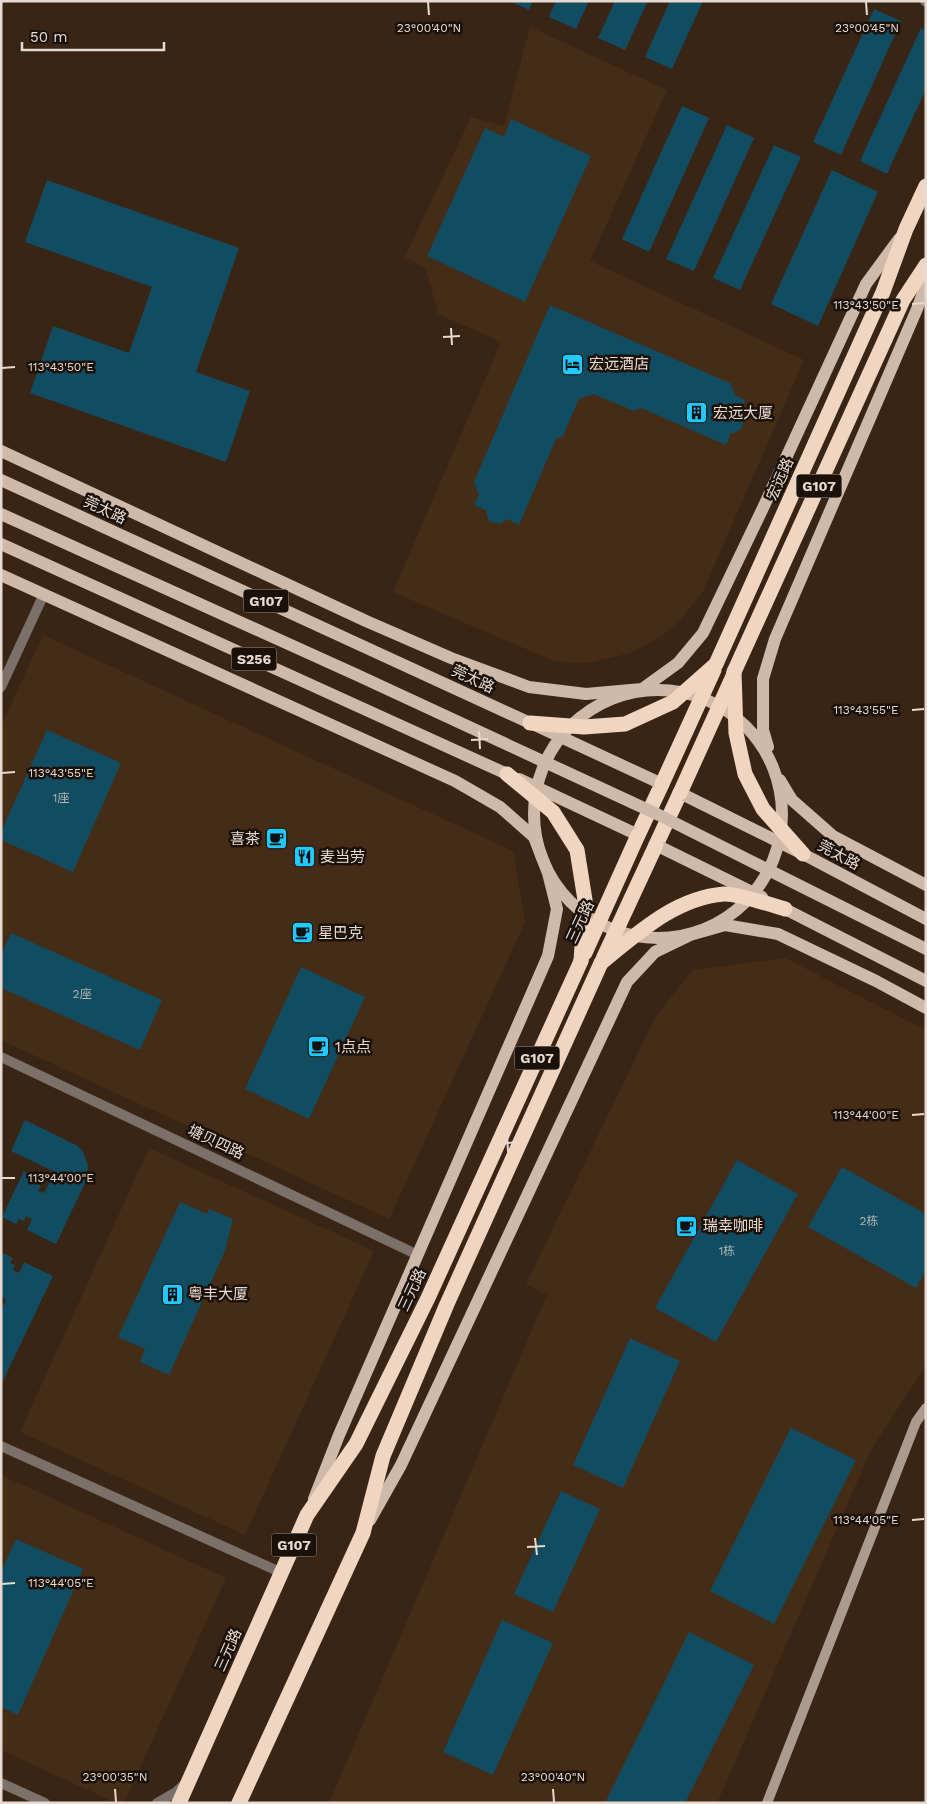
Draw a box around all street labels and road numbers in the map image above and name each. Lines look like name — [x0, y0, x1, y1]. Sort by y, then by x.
street label: 宏远路 — [763, 455, 797, 503]
road number: G107 — [796, 474, 842, 498]
street label: 莞太路 — [81, 492, 129, 528]
road number: G107 — [244, 590, 288, 612]
road number: S256 — [232, 648, 276, 671]
street label: 莞太路 — [449, 661, 497, 697]
street label: 莞太路 — [815, 836, 863, 874]
street label: 三元路 — [562, 898, 598, 946]
road number: G107 — [514, 1046, 560, 1070]
street label: 塘贝四路 — [185, 1121, 247, 1163]
street label: 三元路 — [394, 1266, 430, 1314]
road number: G107 — [272, 1534, 316, 1556]
street label: 三元路 — [211, 1626, 245, 1674]

